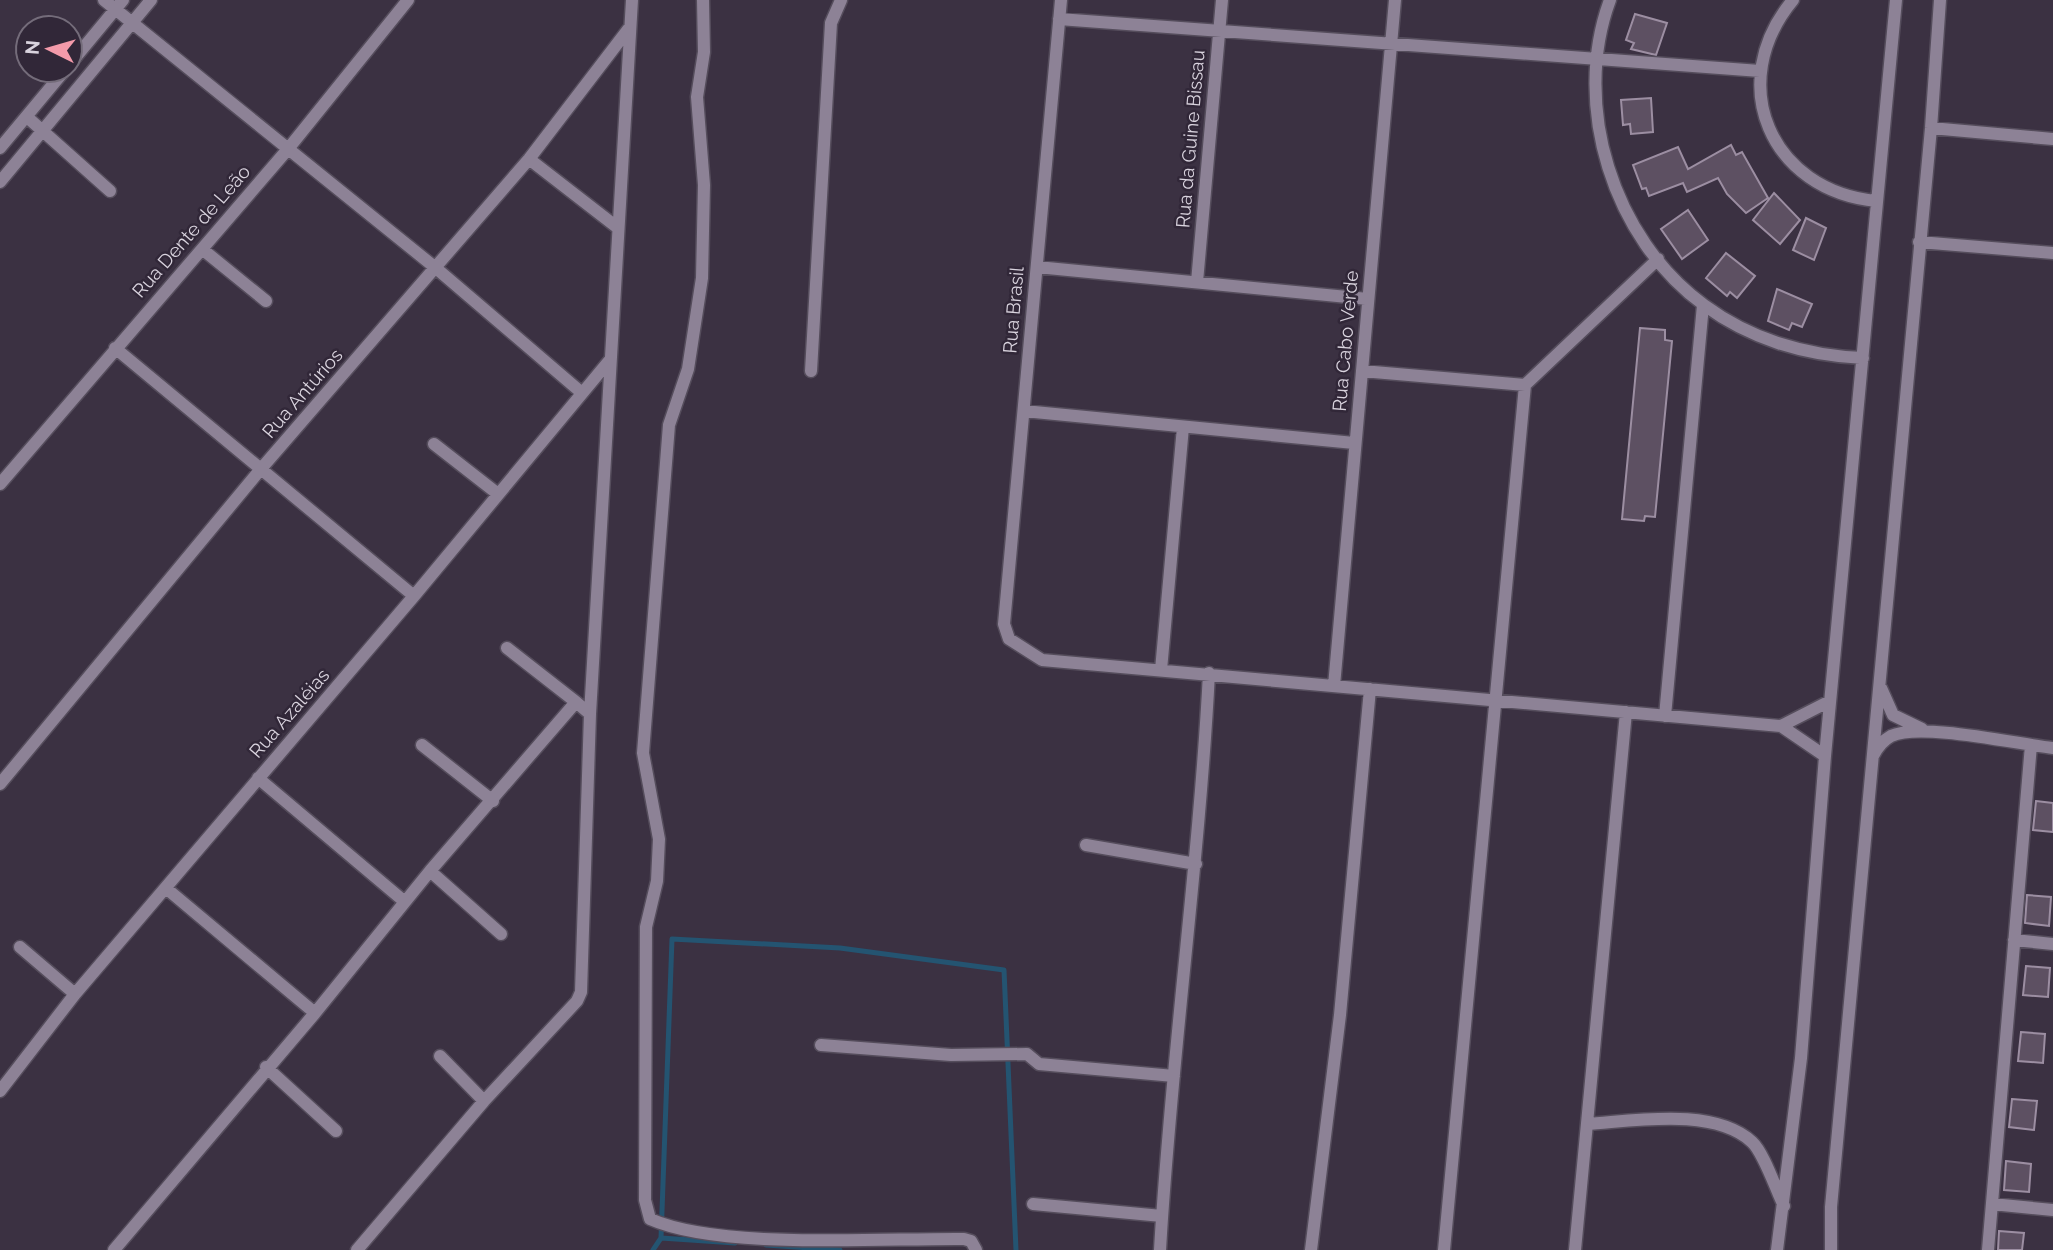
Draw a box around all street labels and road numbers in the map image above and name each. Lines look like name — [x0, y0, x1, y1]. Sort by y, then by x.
street label: Rua da Guine Bissau — [1171, 49, 1209, 229]
street label: Rua Dente de Leão — [128, 160, 254, 302]
street label: Rua Brasil — [998, 265, 1028, 354]
street label: Rua Cabo Verde — [1328, 270, 1362, 412]
street label: Rua Antúrios — [257, 344, 347, 442]
street label: Rua Azaléias — [244, 664, 334, 762]

